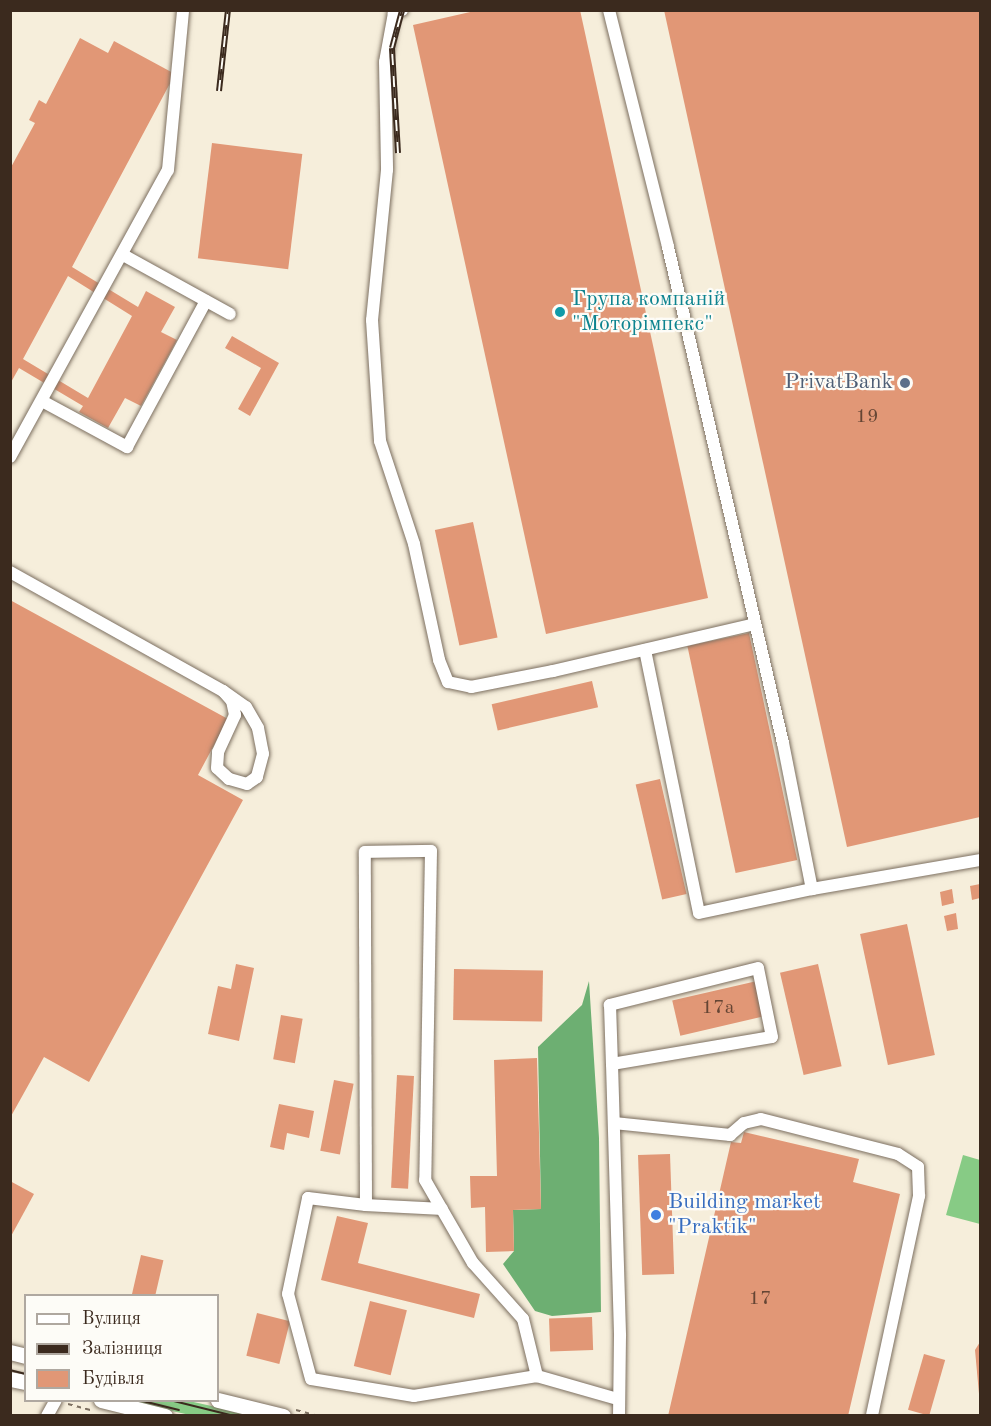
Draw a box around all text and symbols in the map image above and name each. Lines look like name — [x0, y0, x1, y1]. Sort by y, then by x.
place label: Група компаній "Моторімпекс" — [572, 286, 725, 338]
marker: Група компаній "Моторімпекс" — [553, 305, 567, 319]
place label: PrivatBank — [784, 370, 893, 396]
marker: PrivatBank — [898, 376, 912, 390]
house number: 19 — [855, 405, 879, 429]
house number: 17а — [701, 996, 735, 1020]
place label: Building market "Praktik" — [668, 1189, 821, 1240]
marker: Building market "Praktik" — [649, 1208, 663, 1222]
house number: 17 — [748, 1287, 772, 1311]
legend — [24, 1294, 219, 1402]
text: Вулиця — [82, 1310, 141, 1328]
text: Залізниця — [82, 1340, 163, 1358]
text: Будівля — [82, 1370, 144, 1388]

